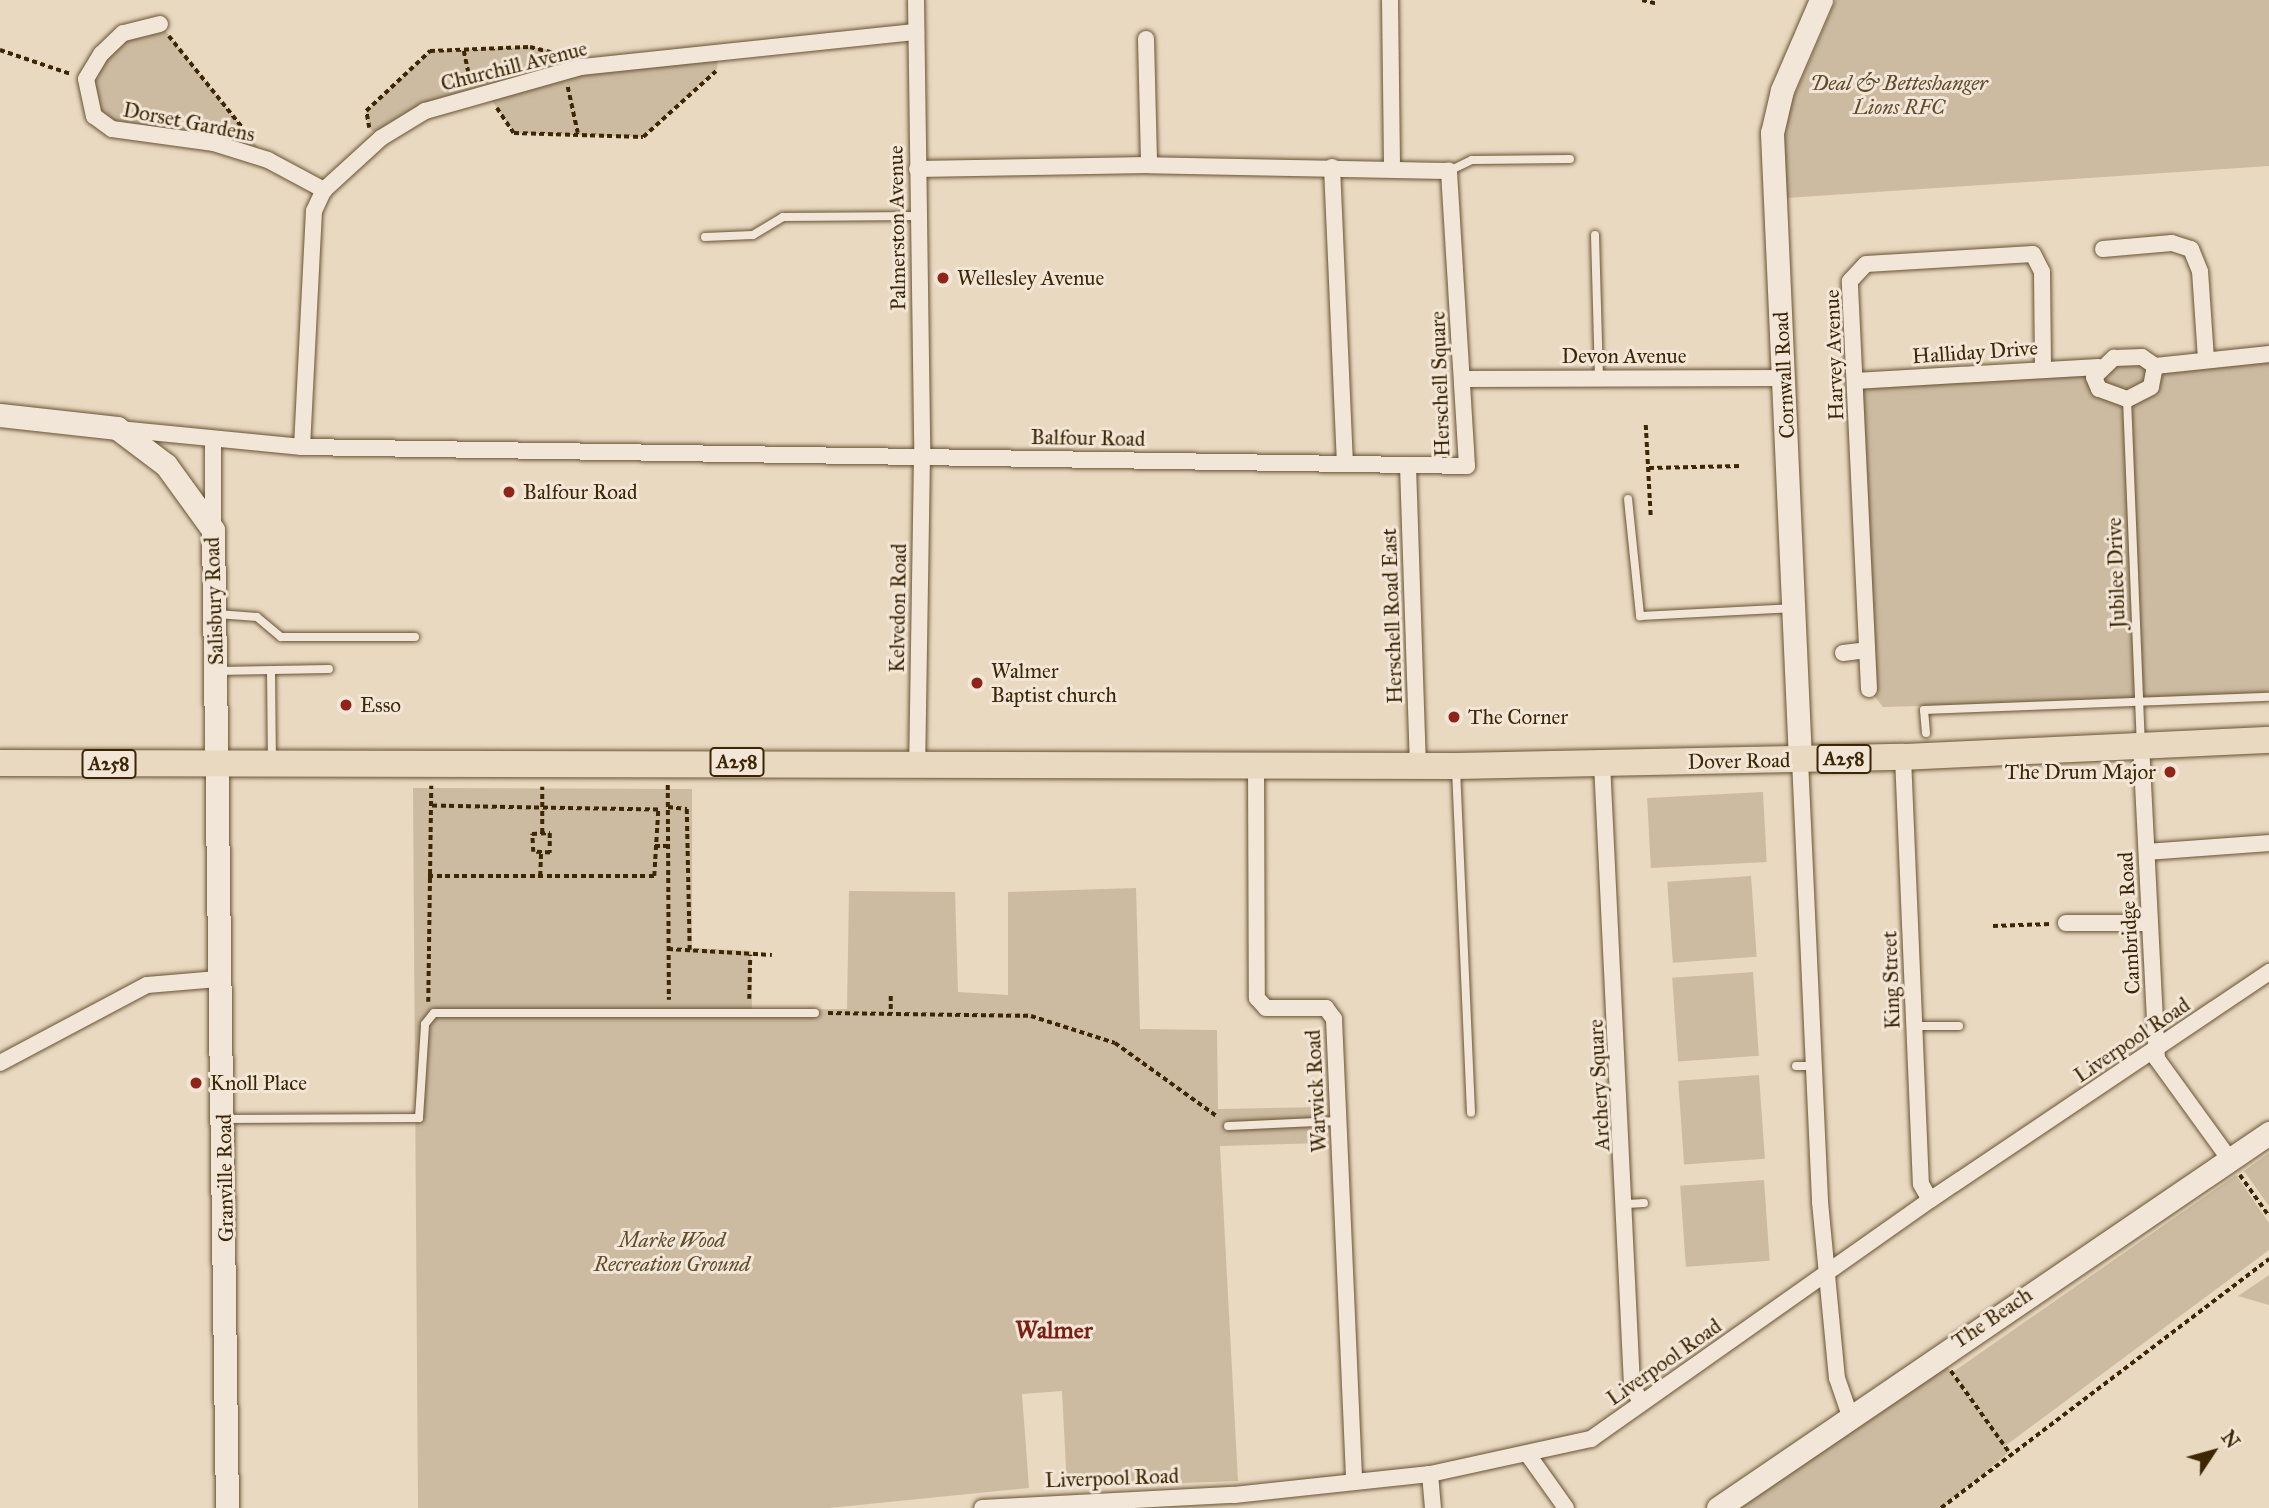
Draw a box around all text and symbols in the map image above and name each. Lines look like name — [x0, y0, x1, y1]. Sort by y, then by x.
street label: Churchill Avenue — [438, 36, 590, 96]
park label: Deal & Betteshanger Lions RFC — [1810, 70, 1988, 120]
street label: Dorset Gardens — [121, 97, 257, 147]
street label: Palmerston Avenue — [883, 145, 911, 311]
place label: Wellesley Avenue — [957, 265, 1104, 291]
marker: Wellesley Avenue — [935, 270, 951, 286]
street label: Harvey Avenue — [1819, 289, 1849, 421]
street label: Herschell Square — [1425, 311, 1455, 457]
street label: Cornwall Road — [1768, 311, 1800, 439]
street label: Halliday Drive — [1911, 335, 2039, 369]
street label: Devon Avenue — [1562, 343, 1686, 369]
street label: Balfour Road — [1031, 424, 1145, 452]
place label: Balfour Road — [523, 479, 637, 505]
marker: Balfour Road — [501, 484, 517, 500]
street label: Jubilee Drive — [2101, 517, 2131, 629]
street label: Herschell Road East — [1376, 528, 1408, 704]
street label: Salisbury Road — [199, 536, 229, 666]
street label: Kelvedon Road — [884, 543, 912, 673]
place label: Walmer Baptist church — [991, 658, 1117, 708]
marker: Walmer Baptist church — [969, 675, 985, 691]
place label: Esso — [360, 692, 401, 718]
marker: Esso — [338, 697, 354, 713]
place label: The Corner — [1468, 704, 1568, 730]
marker: The Corner — [1446, 709, 1462, 725]
road number: A258 — [1816, 744, 1872, 774]
road number: A258 — [709, 747, 765, 778]
road number: A258 — [81, 748, 137, 779]
street label: Dover Road — [1687, 748, 1791, 774]
place label: The Drum Major — [2005, 759, 2156, 785]
marker: The Drum Major — [2162, 764, 2178, 780]
street label: Cambridge Road — [2113, 851, 2145, 995]
street label: King Street — [1877, 930, 1905, 1030]
street label: Liverpool Road — [2069, 992, 2195, 1088]
street label: Archery Square — [1583, 1018, 1615, 1152]
street label: Warwick Road — [1300, 1029, 1332, 1153]
place label: Knoll Place — [210, 1070, 307, 1096]
marker: Knoll Place — [188, 1075, 204, 1091]
street label: Granville Road — [211, 1114, 239, 1242]
park label: Marke Wood Recreation Ground — [594, 1227, 750, 1277]
street label: The Beach — [1947, 1282, 2037, 1354]
street label: Liverpool Road — [1602, 1313, 1726, 1411]
district label: Walmer — [1015, 1317, 1093, 1345]
north arrow — [2178, 1417, 2248, 1487]
text: N — [2216, 1426, 2244, 1453]
street label: Liverpool Road — [1044, 1463, 1180, 1493]

